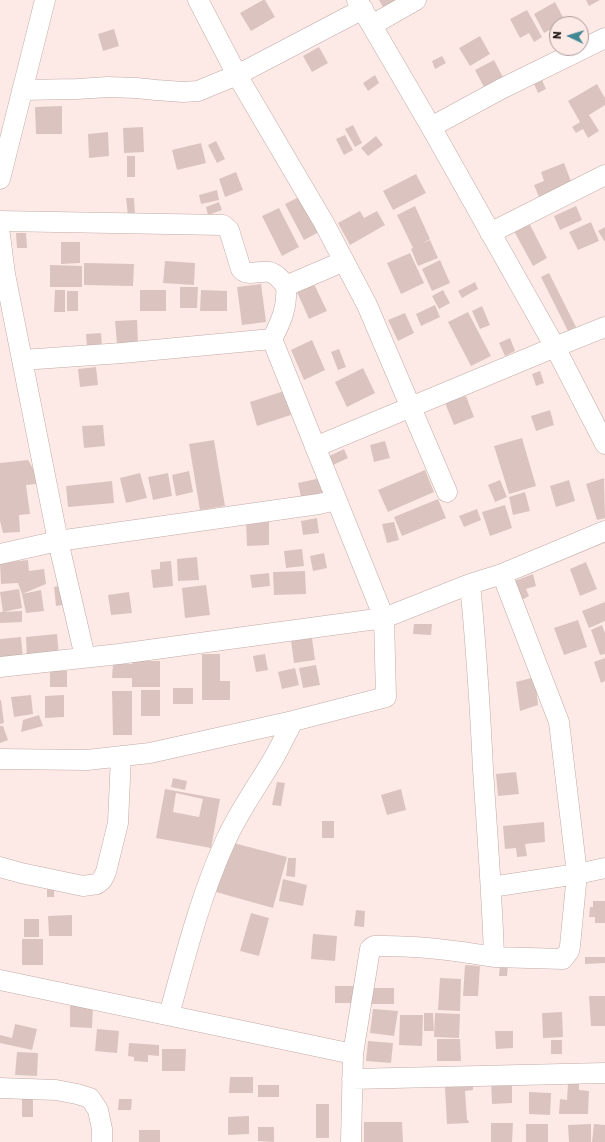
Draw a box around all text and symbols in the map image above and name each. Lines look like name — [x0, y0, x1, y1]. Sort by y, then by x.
north arrow — [549, 16, 589, 56]
text: N — [551, 31, 564, 40]

